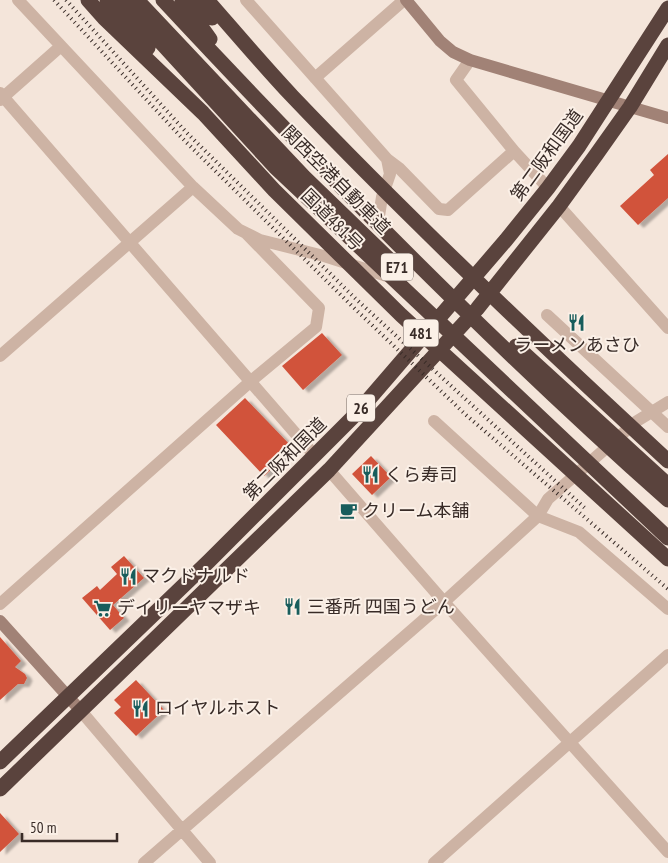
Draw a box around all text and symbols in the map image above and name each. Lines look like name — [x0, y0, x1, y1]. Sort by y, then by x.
street label: 第二阪和国道 — [506, 104, 588, 205]
street label: 関西空港自動車道 — [277, 121, 395, 239]
street label: 国道481号 — [297, 184, 368, 255]
road number: E71 — [381, 253, 413, 280]
restaurant icon: ラーメンあさひ — [567, 312, 587, 332]
road number: 481 — [404, 319, 438, 346]
place label: ラーメンあさひ — [514, 333, 640, 356]
road number: 26 — [347, 394, 375, 422]
street label: 第二阪和国道 — [238, 412, 331, 505]
place label: くら寿司 — [385, 463, 457, 486]
restaurant icon: くら寿司 — [361, 465, 381, 485]
place label: クリーム本舗 — [362, 499, 469, 522]
cafe icon: クリーム本舗 — [338, 501, 358, 521]
place label: マクドナルド — [142, 564, 250, 587]
restaurant icon: マクドナルド — [118, 566, 138, 586]
place label: 三番所 四国うどん — [307, 595, 455, 618]
place label: デイリーヤマザキ — [117, 596, 261, 619]
restaurant icon: 三番所 四国うどん — [283, 597, 303, 617]
supermarket icon: デイリーヤマザキ — [93, 598, 113, 618]
place label: ロイヤルホスト — [155, 696, 280, 719]
restaurant icon: ロイヤルホスト — [131, 698, 151, 718]
scale bar — [22, 810, 118, 842]
text: 50 m — [30, 818, 56, 837]

